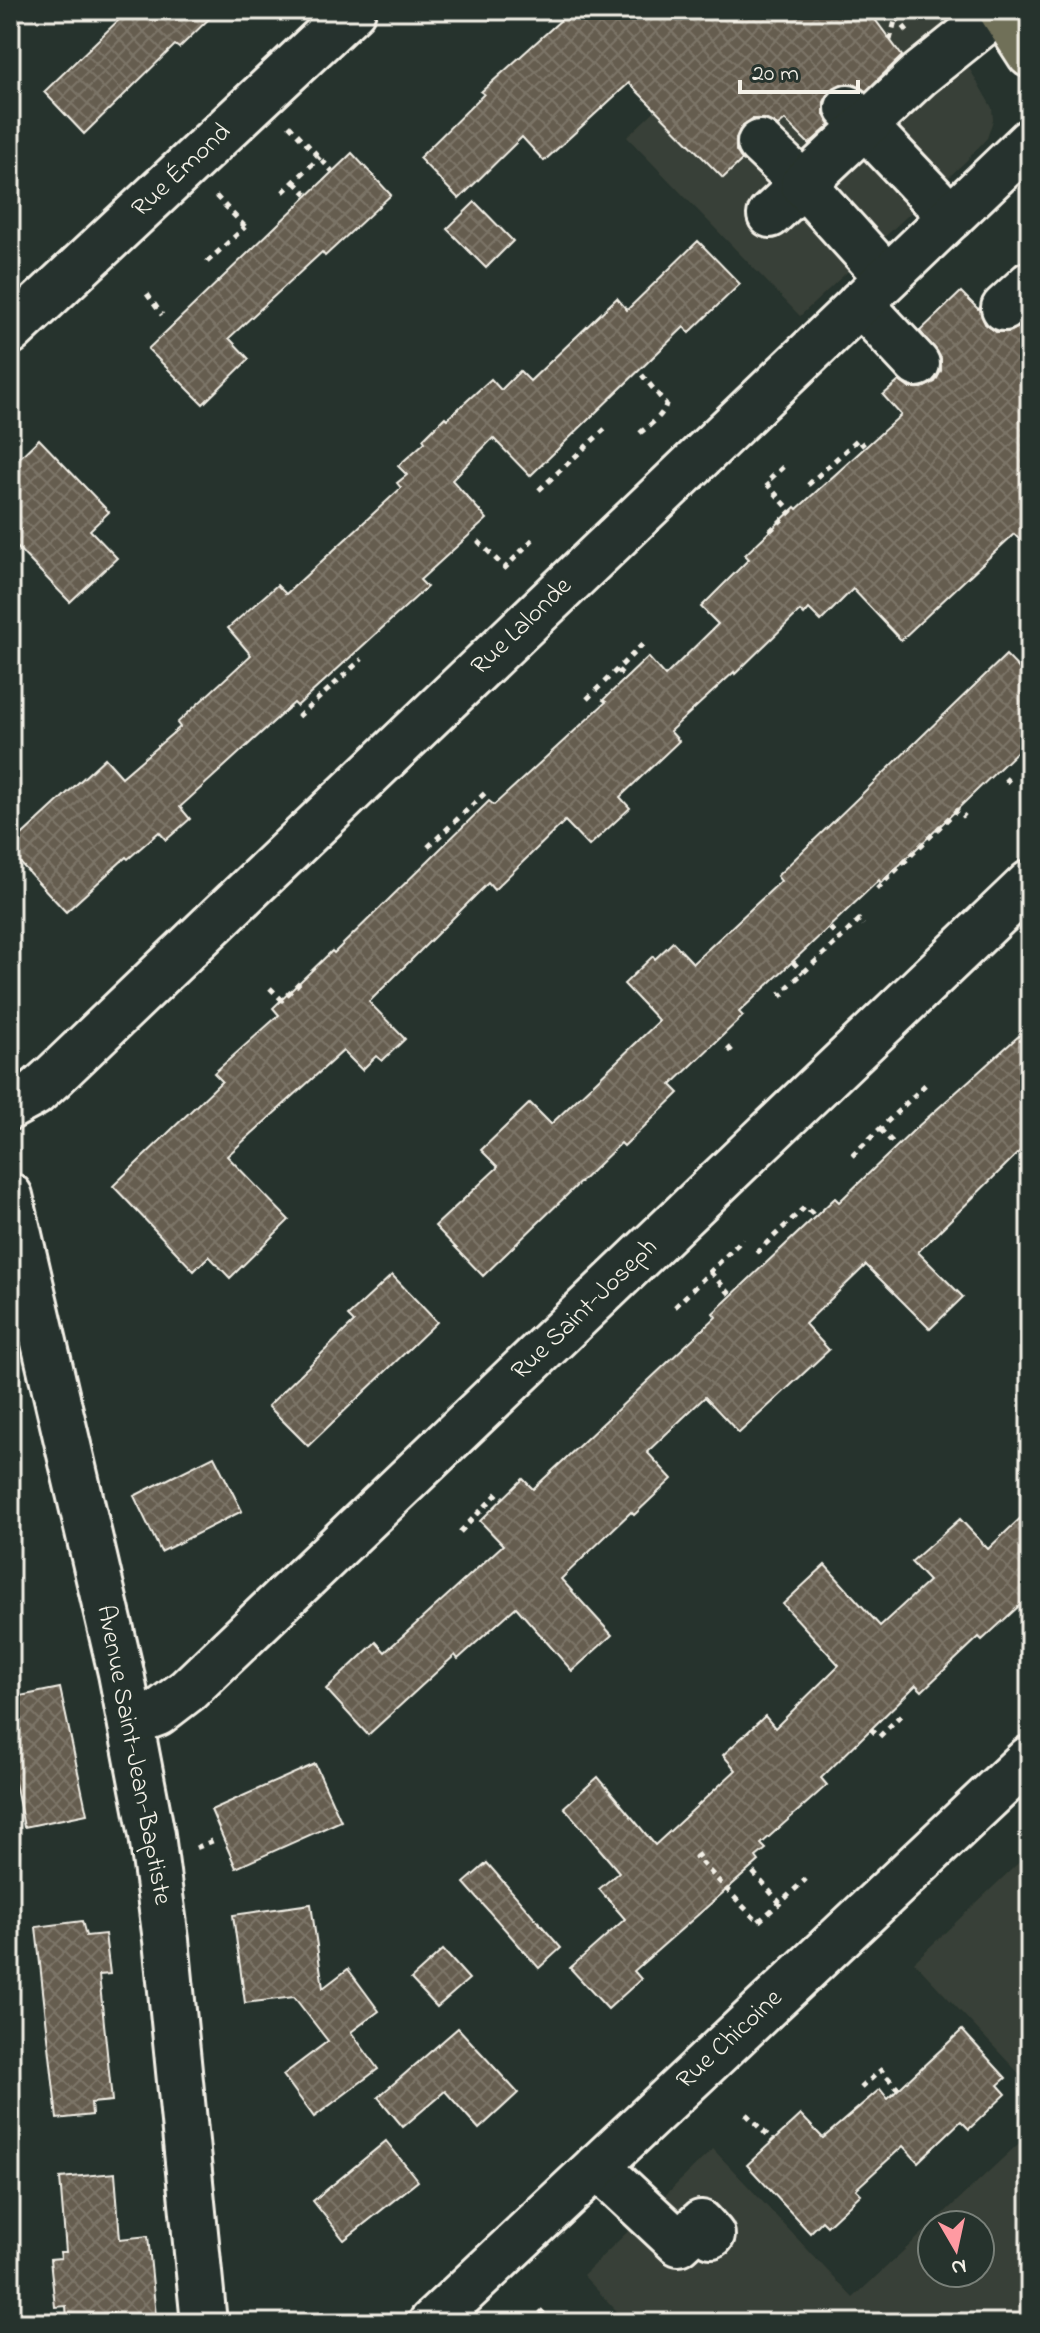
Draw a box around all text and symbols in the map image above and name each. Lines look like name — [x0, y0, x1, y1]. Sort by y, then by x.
scale bar — [740, 44, 858, 94]
text: 20 m — [752, 57, 799, 92]
street label: Rue Émond — [124, 114, 241, 227]
street label: Rue Lalonde — [463, 569, 581, 685]
street label: Rue Saint-Joseph — [503, 1230, 667, 1390]
street label: Avenue Saint-Jean-Baptiste — [85, 1602, 181, 1908]
street label: Rue Chicoine — [668, 1981, 792, 2099]
north arrow — [916, 2209, 996, 2289]
text: N — [949, 2249, 969, 2283]

